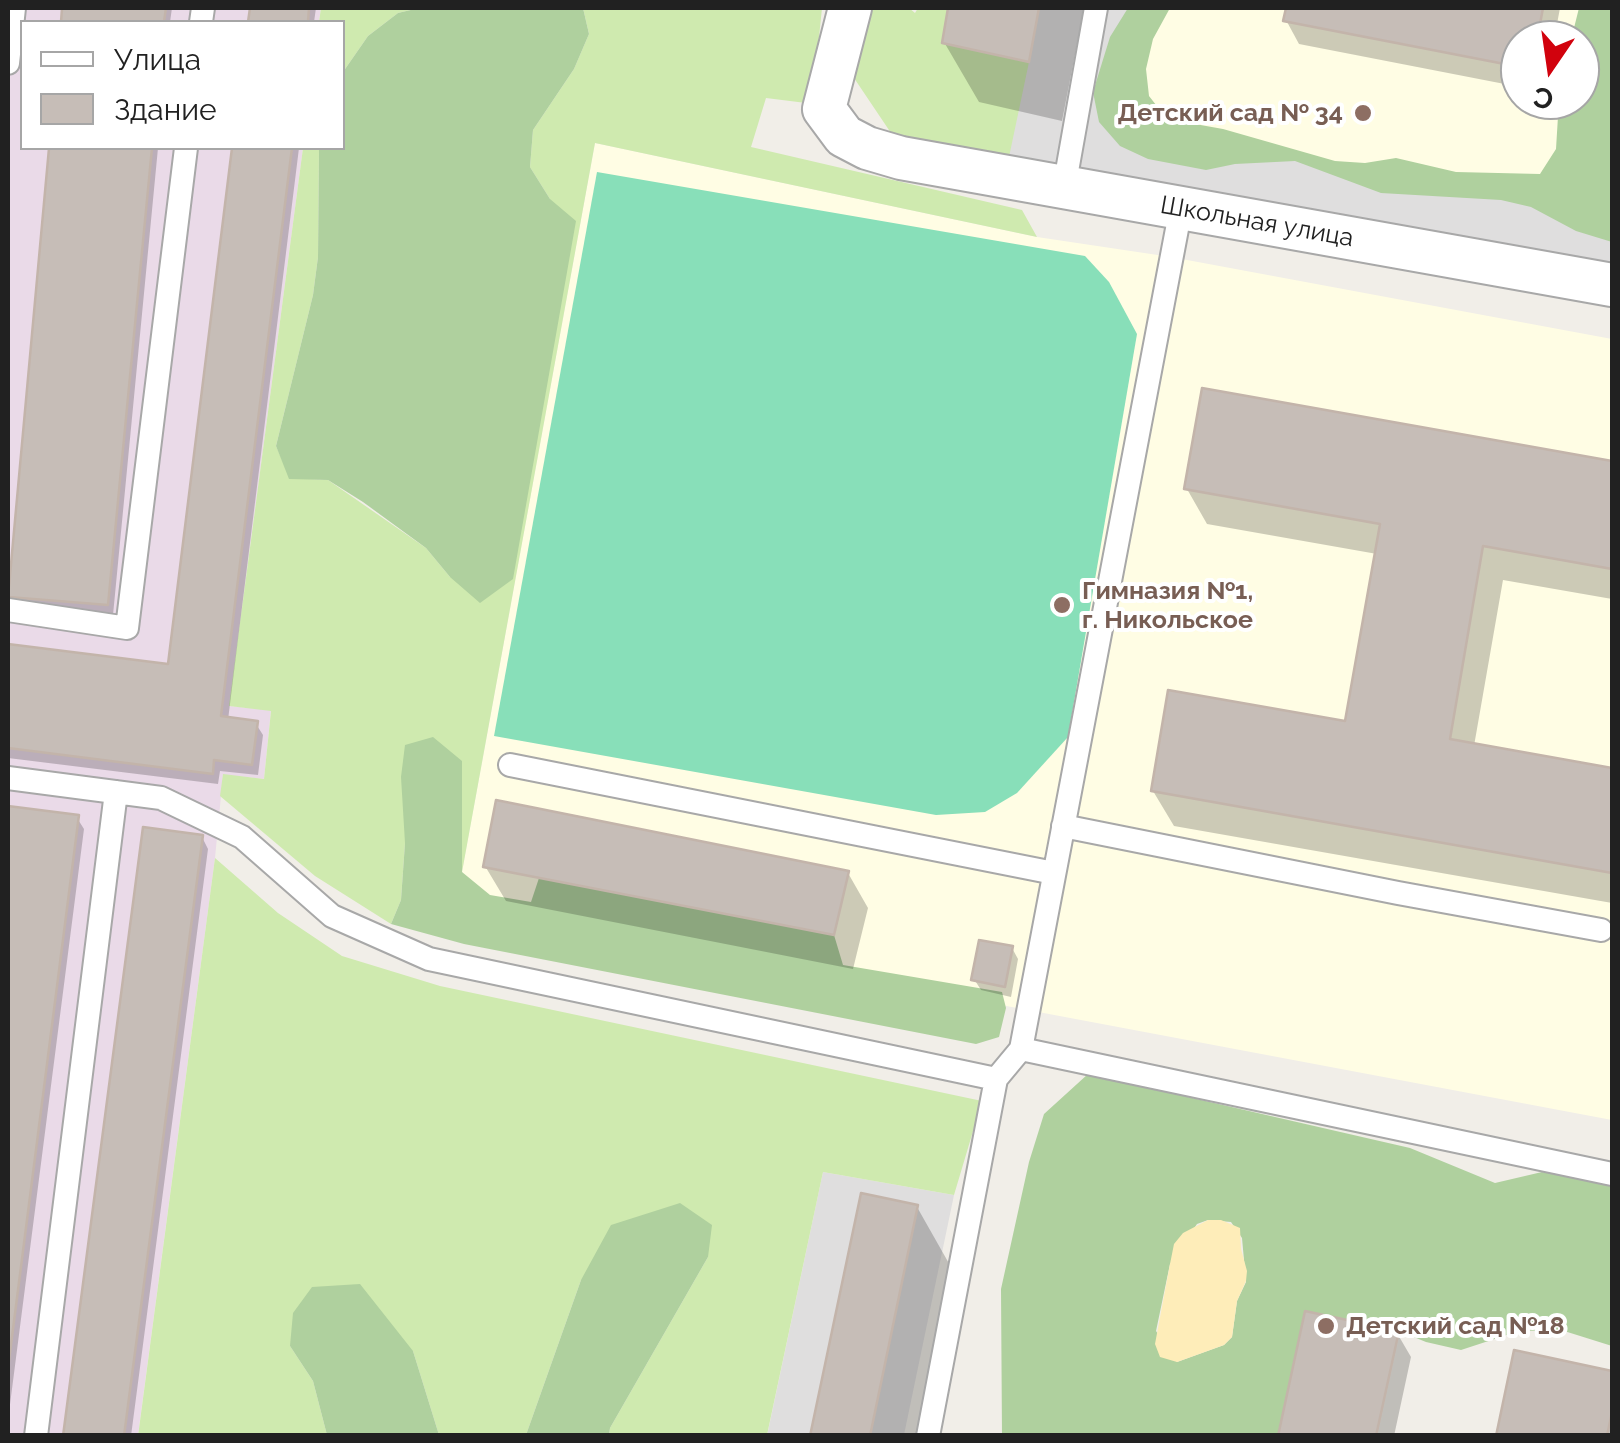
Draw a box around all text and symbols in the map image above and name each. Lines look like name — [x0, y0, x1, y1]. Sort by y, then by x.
legend — [20, 20, 345, 150]
north arrow — [1500, 20, 1600, 120]
text: Улица — [114, 42, 201, 77]
text: С — [1531, 80, 1557, 116]
text: Здание — [114, 92, 217, 127]
place label: Детский сад № 34 — [1118, 98, 1343, 128]
marker: Детский сад № 34 — [1352, 102, 1374, 124]
street label: Школьная улица — [1158, 190, 1356, 254]
place label: Гимназия №1, г. Никольское — [1082, 576, 1253, 635]
marker: Гимназия №1, г. Никольское — [1051, 594, 1073, 616]
place label: Детский сад №18 — [1346, 1311, 1565, 1341]
marker: Детский сад №18 — [1315, 1315, 1337, 1337]

